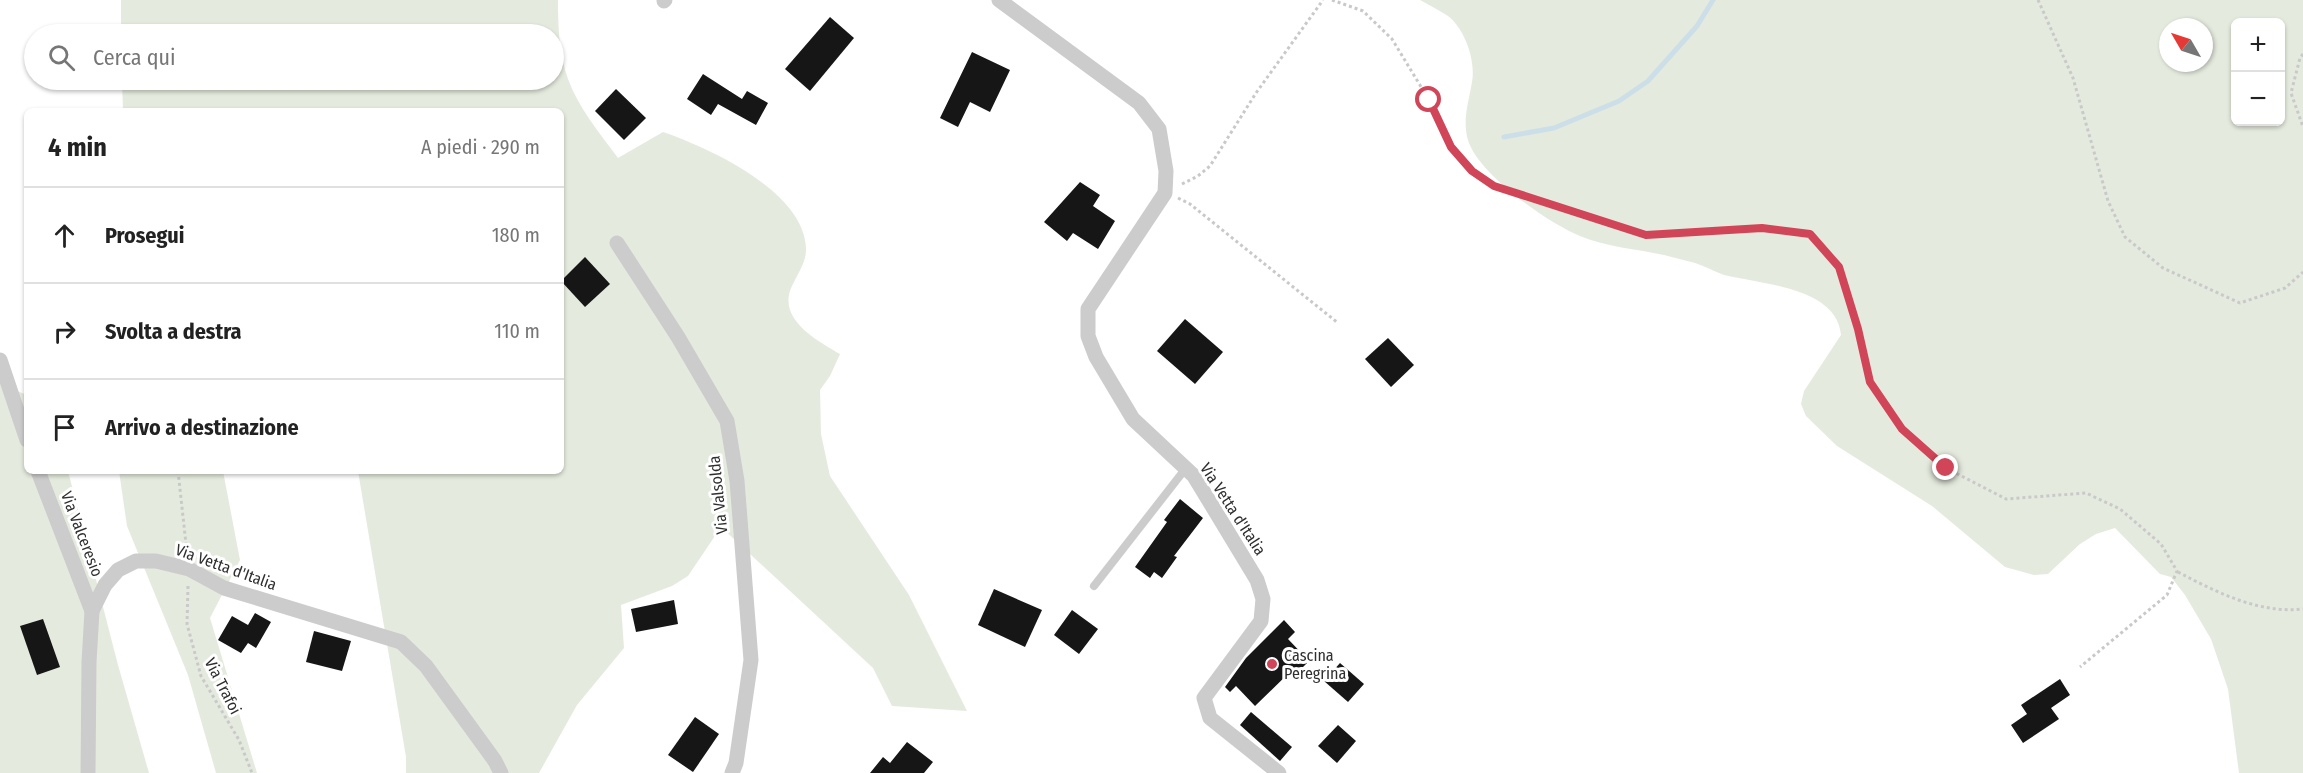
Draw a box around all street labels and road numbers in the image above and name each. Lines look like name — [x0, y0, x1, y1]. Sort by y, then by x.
street label: Via Valsolda — [704, 455, 732, 535]
street label: Via Vetta d'Italia — [1196, 459, 1270, 559]
street label: Via Valceresio — [57, 489, 107, 579]
street label: Via Vetta d'Italia — [173, 540, 279, 594]
street label: Via Trafoi — [201, 655, 245, 717]

